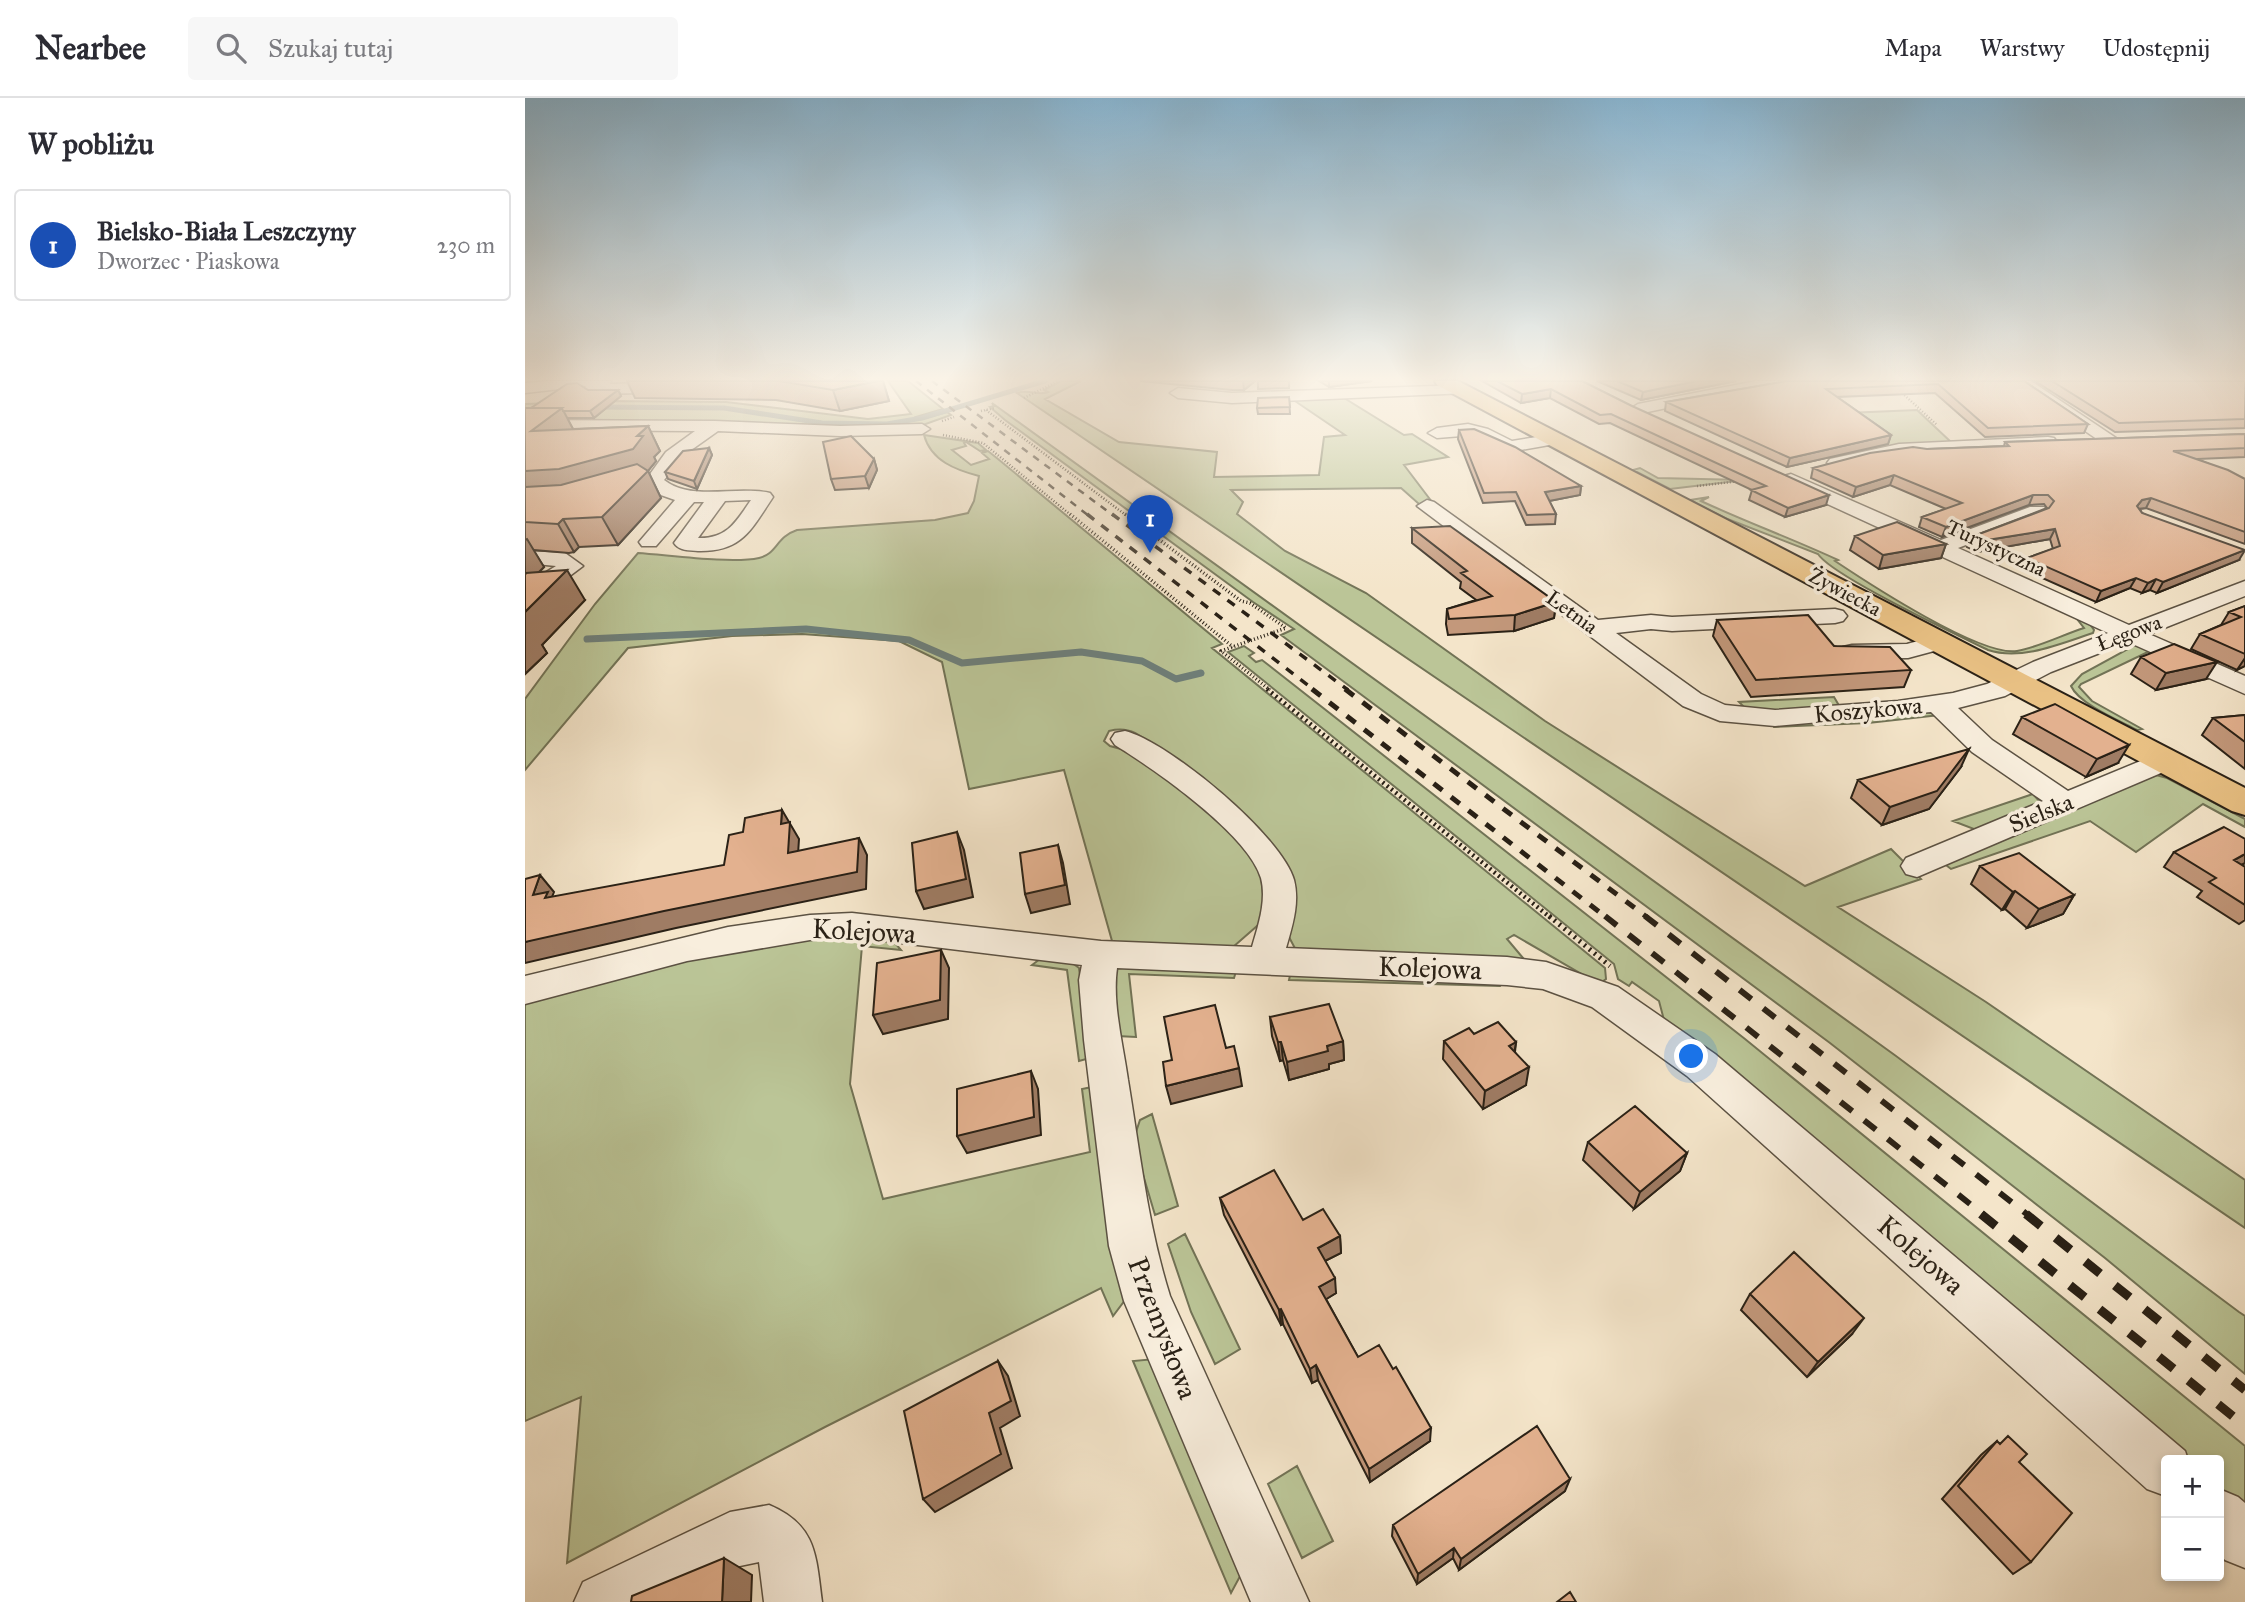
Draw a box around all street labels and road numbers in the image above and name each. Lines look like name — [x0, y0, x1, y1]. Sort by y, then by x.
street label: Turystyczna — [1942, 514, 2050, 582]
street label: Żywiecka — [1804, 562, 1886, 622]
street label: Letnia — [1541, 585, 1603, 640]
street label: Łęgowa — [2093, 609, 2165, 657]
street label: Koszykowa — [1813, 690, 1924, 730]
street label: Sielska — [2004, 786, 2078, 839]
street label: Kolejowa — [811, 911, 917, 951]
street label: Kolejowa — [1377, 949, 1483, 987]
street label: Kolejowa — [1870, 1208, 1972, 1302]
street label: Przemysłowa — [1120, 1252, 1206, 1404]

